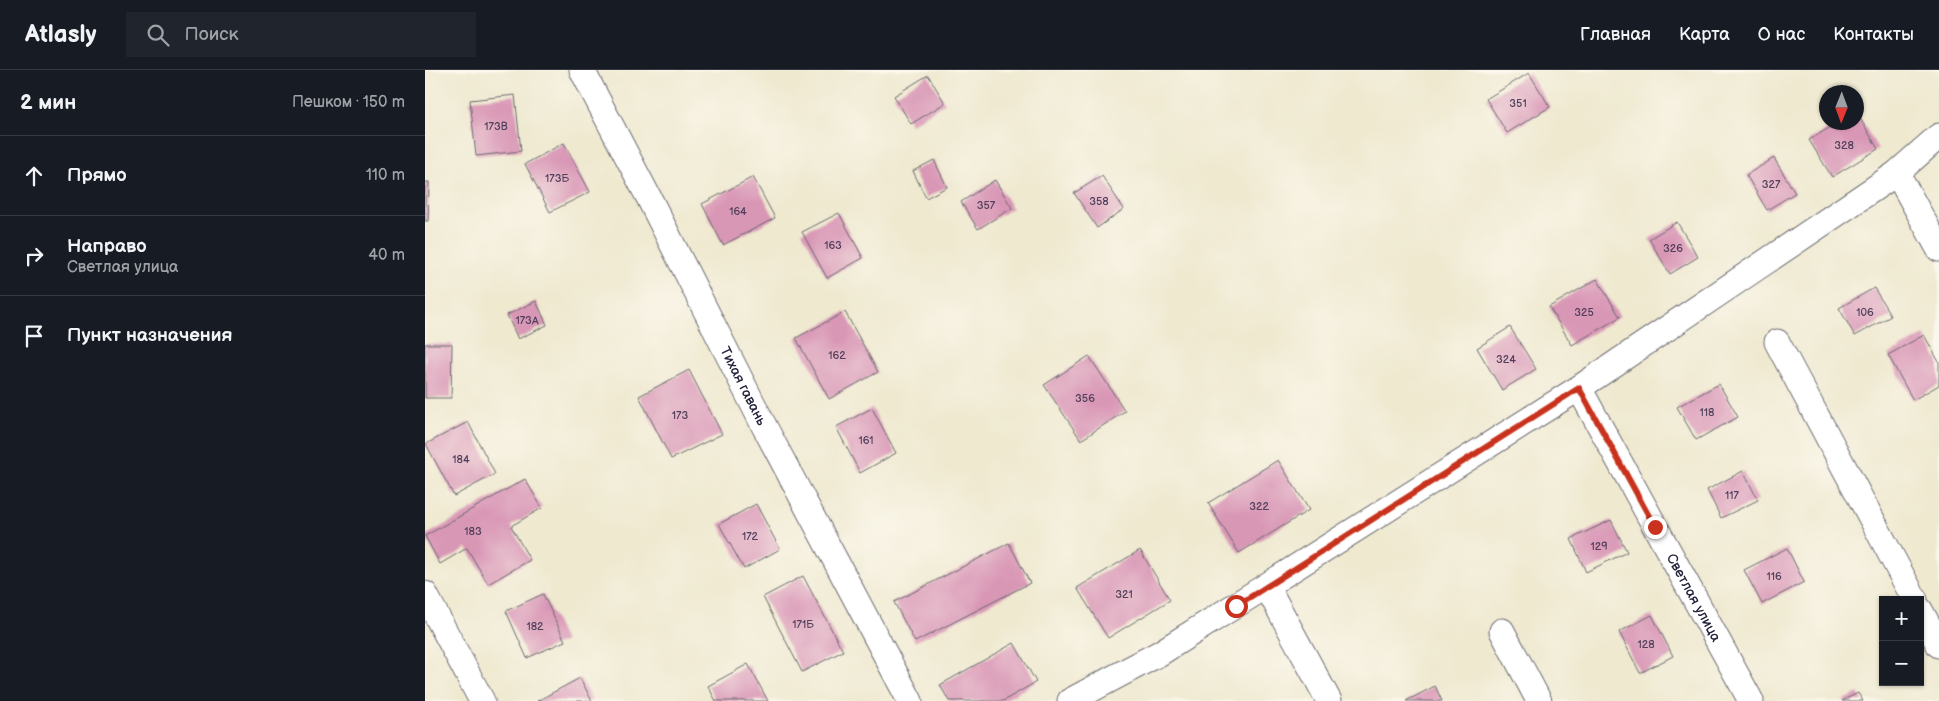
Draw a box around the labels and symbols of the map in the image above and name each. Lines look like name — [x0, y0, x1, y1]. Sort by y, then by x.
north arrow — [1819, 85, 1864, 130]
house number: 351 — [1509, 97, 1527, 110]
house number: 173В — [484, 120, 508, 133]
house number: 328 — [1834, 139, 1854, 152]
house number: 173Б — [545, 172, 569, 185]
house number: 327 — [1762, 178, 1781, 191]
house number: 358 — [1089, 195, 1109, 208]
house number: 357 — [977, 199, 996, 212]
house number: 164 — [729, 205, 747, 218]
house number: 163 — [824, 239, 842, 252]
house number: 326 — [1663, 242, 1683, 255]
house number: 325 — [1574, 306, 1594, 319]
house number: 106 — [1856, 306, 1874, 319]
house number: 173А — [515, 314, 539, 327]
street label: Тихая гавань — [716, 344, 770, 428]
house number: 162 — [828, 349, 846, 362]
house number: 324 — [1496, 353, 1516, 366]
house number: 356 — [1075, 392, 1095, 405]
house number: 118 — [1700, 406, 1714, 419]
house number: 173 — [672, 409, 688, 422]
house number: 161 — [858, 434, 874, 447]
house number: 184 — [452, 453, 470, 466]
house number: 117 — [1725, 489, 1740, 502]
house number: 322 — [1249, 500, 1269, 513]
route end — [1644, 516, 1667, 539]
house number: 183 — [464, 525, 482, 538]
house number: 172 — [742, 530, 759, 543]
house number: 129 — [1590, 540, 1608, 553]
street label: Светлая улица — [1663, 551, 1725, 645]
house number: 116 — [1766, 570, 1782, 583]
house number: 321 — [1115, 588, 1133, 601]
route start — [1225, 595, 1248, 618]
house number: 171Б — [792, 618, 814, 631]
house number: 182 — [526, 620, 544, 633]
house number: 128 — [1637, 638, 1655, 651]

